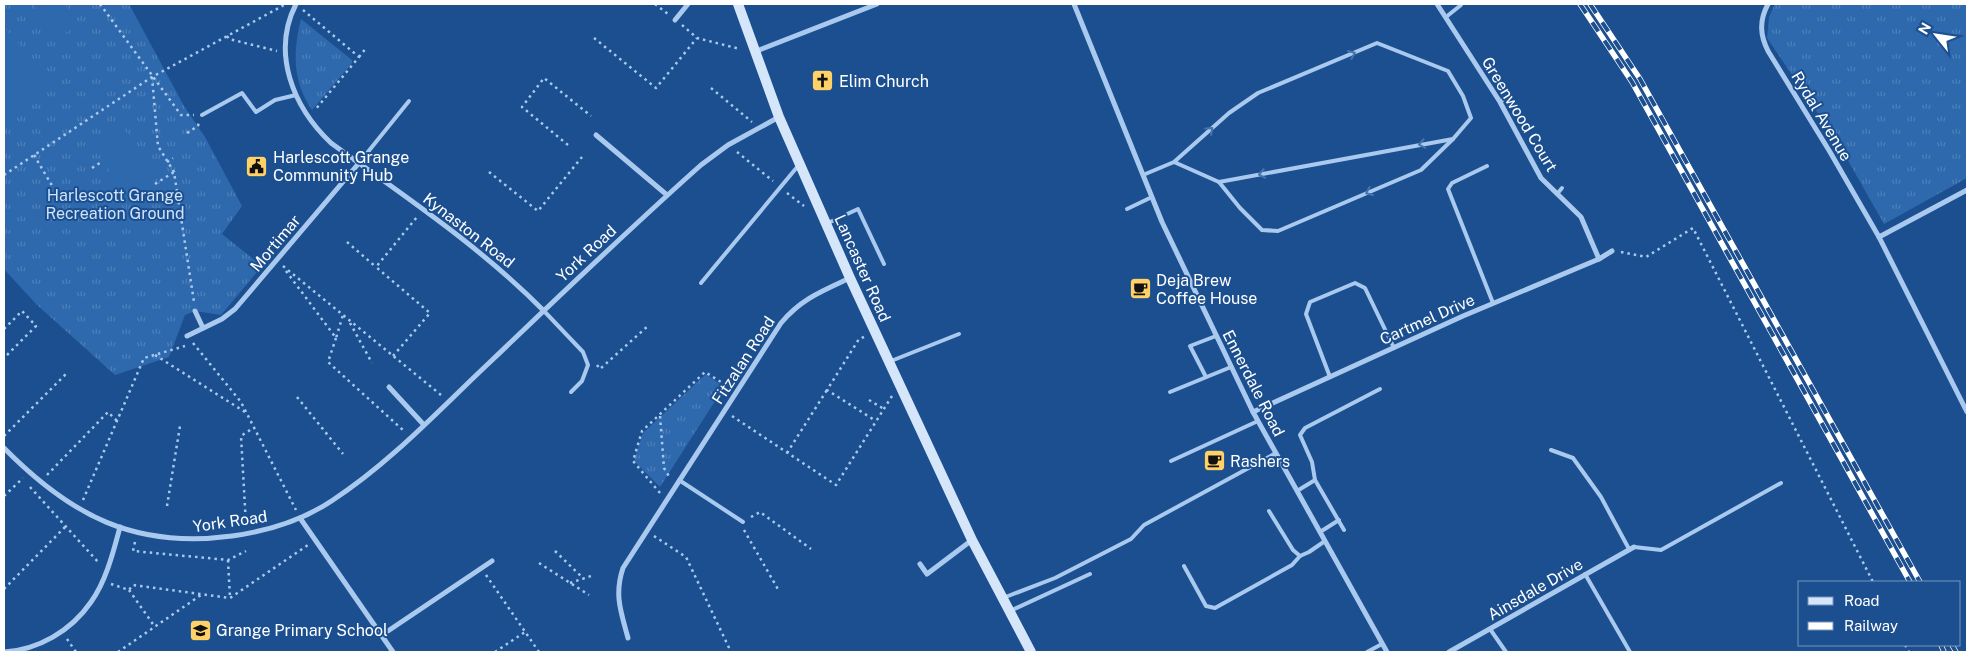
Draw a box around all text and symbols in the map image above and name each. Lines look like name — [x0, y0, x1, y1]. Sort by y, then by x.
north arrow — [1911, 10, 1961, 60]
text: N — [1915, 20, 1934, 37]
one-way arrow — [1347, 49, 1356, 60]
street label: Greenwood Court — [1478, 53, 1561, 175]
street label: Rydal Avenue — [1787, 68, 1856, 165]
church icon: Elim Church — [811, 69, 835, 93]
place label: Elim Church — [839, 72, 929, 91]
one-way arrow — [1205, 127, 1214, 136]
one-way arrow — [1417, 139, 1426, 149]
place label: Harlescott Grange Community Hub — [273, 148, 409, 185]
public building icon: Harlescott Grange Community Hub — [245, 154, 269, 178]
one-way arrow — [1258, 168, 1266, 178]
park label: Harlescott Grange Recreation Ground — [45, 186, 185, 223]
one-way arrow — [1365, 186, 1374, 197]
street label: Kynaston Road — [419, 189, 518, 272]
street label: Mortimar — [246, 211, 305, 276]
street label: Lancaster Road — [830, 212, 895, 325]
street label: York Road — [553, 221, 620, 286]
place label: Deja Brew Coffee House — [1156, 271, 1257, 308]
cafe icon: Deja Brew Coffee House — [1128, 277, 1152, 301]
street label: Cartmel Drive — [1377, 290, 1478, 349]
street label: Fitzalan Road — [708, 313, 779, 408]
street label: Ennerdale Road — [1219, 327, 1289, 440]
cafe icon: Rashers — [1202, 449, 1226, 473]
place label: Rashers — [1230, 452, 1290, 471]
street label: York Road — [192, 507, 268, 536]
street label: Ainsdale Drive — [1484, 555, 1586, 624]
legend — [1798, 581, 1961, 646]
text: Road — [1844, 592, 1880, 609]
text: Railway — [1844, 617, 1898, 634]
school or university icon: Grange Primary School — [188, 618, 212, 642]
place label: Grange Primary School — [216, 621, 388, 640]

